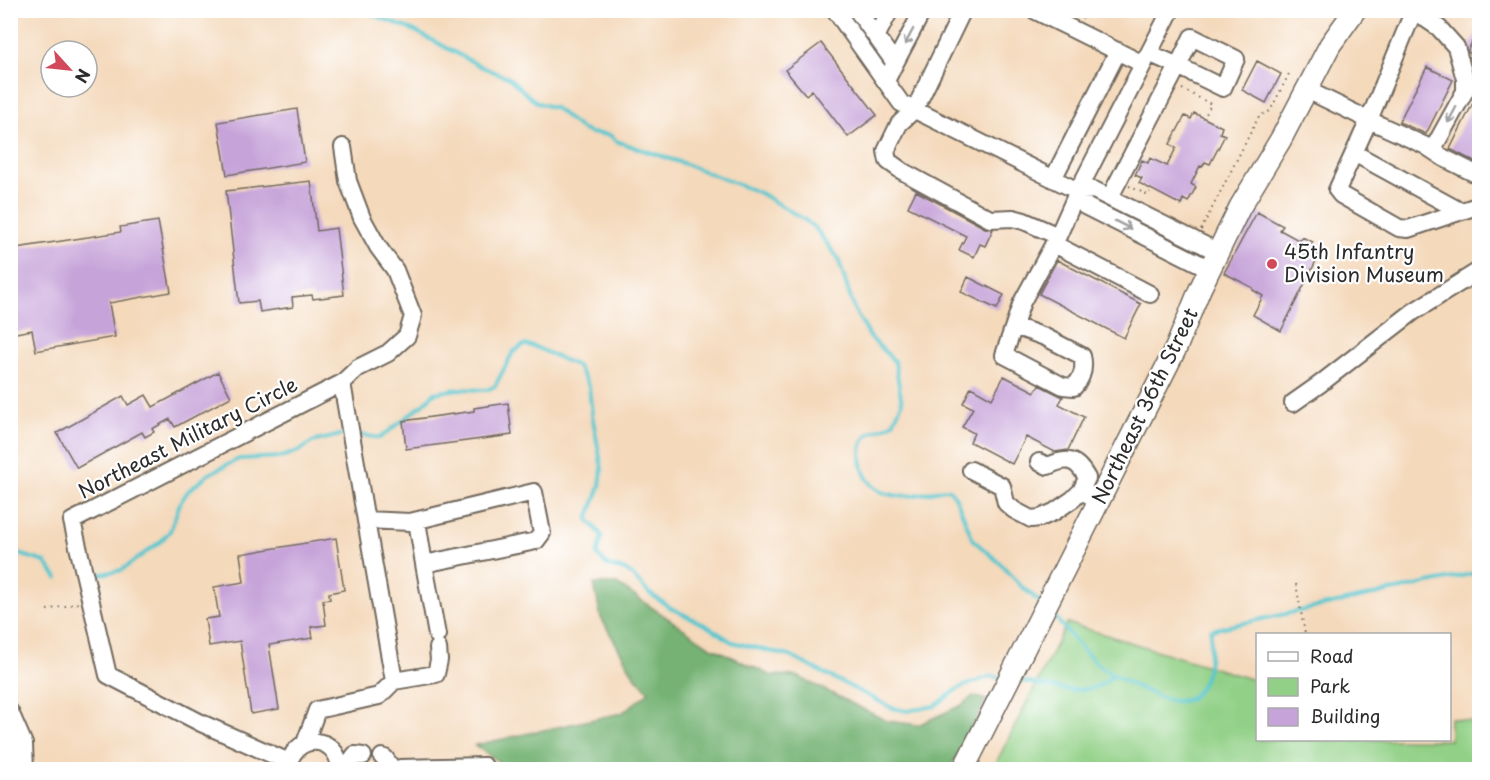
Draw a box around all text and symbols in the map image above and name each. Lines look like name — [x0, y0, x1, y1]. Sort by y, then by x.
one-way arrow — [903, 27, 914, 45]
north arrow — [39, 39, 99, 99]
text: N — [70, 65, 97, 87]
one-way arrow — [1446, 106, 1458, 123]
one-way arrow — [1113, 219, 1131, 231]
place label: 45th Infantry Division Museum — [1284, 236, 1444, 289]
marker: 45th Infantry Division Museum — [1265, 257, 1279, 271]
street label: Northeast 36th Street — [1083, 302, 1205, 509]
street label: Northeast Military Circle — [73, 369, 303, 506]
legend — [1256, 633, 1451, 741]
text: Road — [1310, 642, 1354, 669]
text: Park — [1310, 672, 1350, 699]
text: Building — [1310, 702, 1380, 729]

